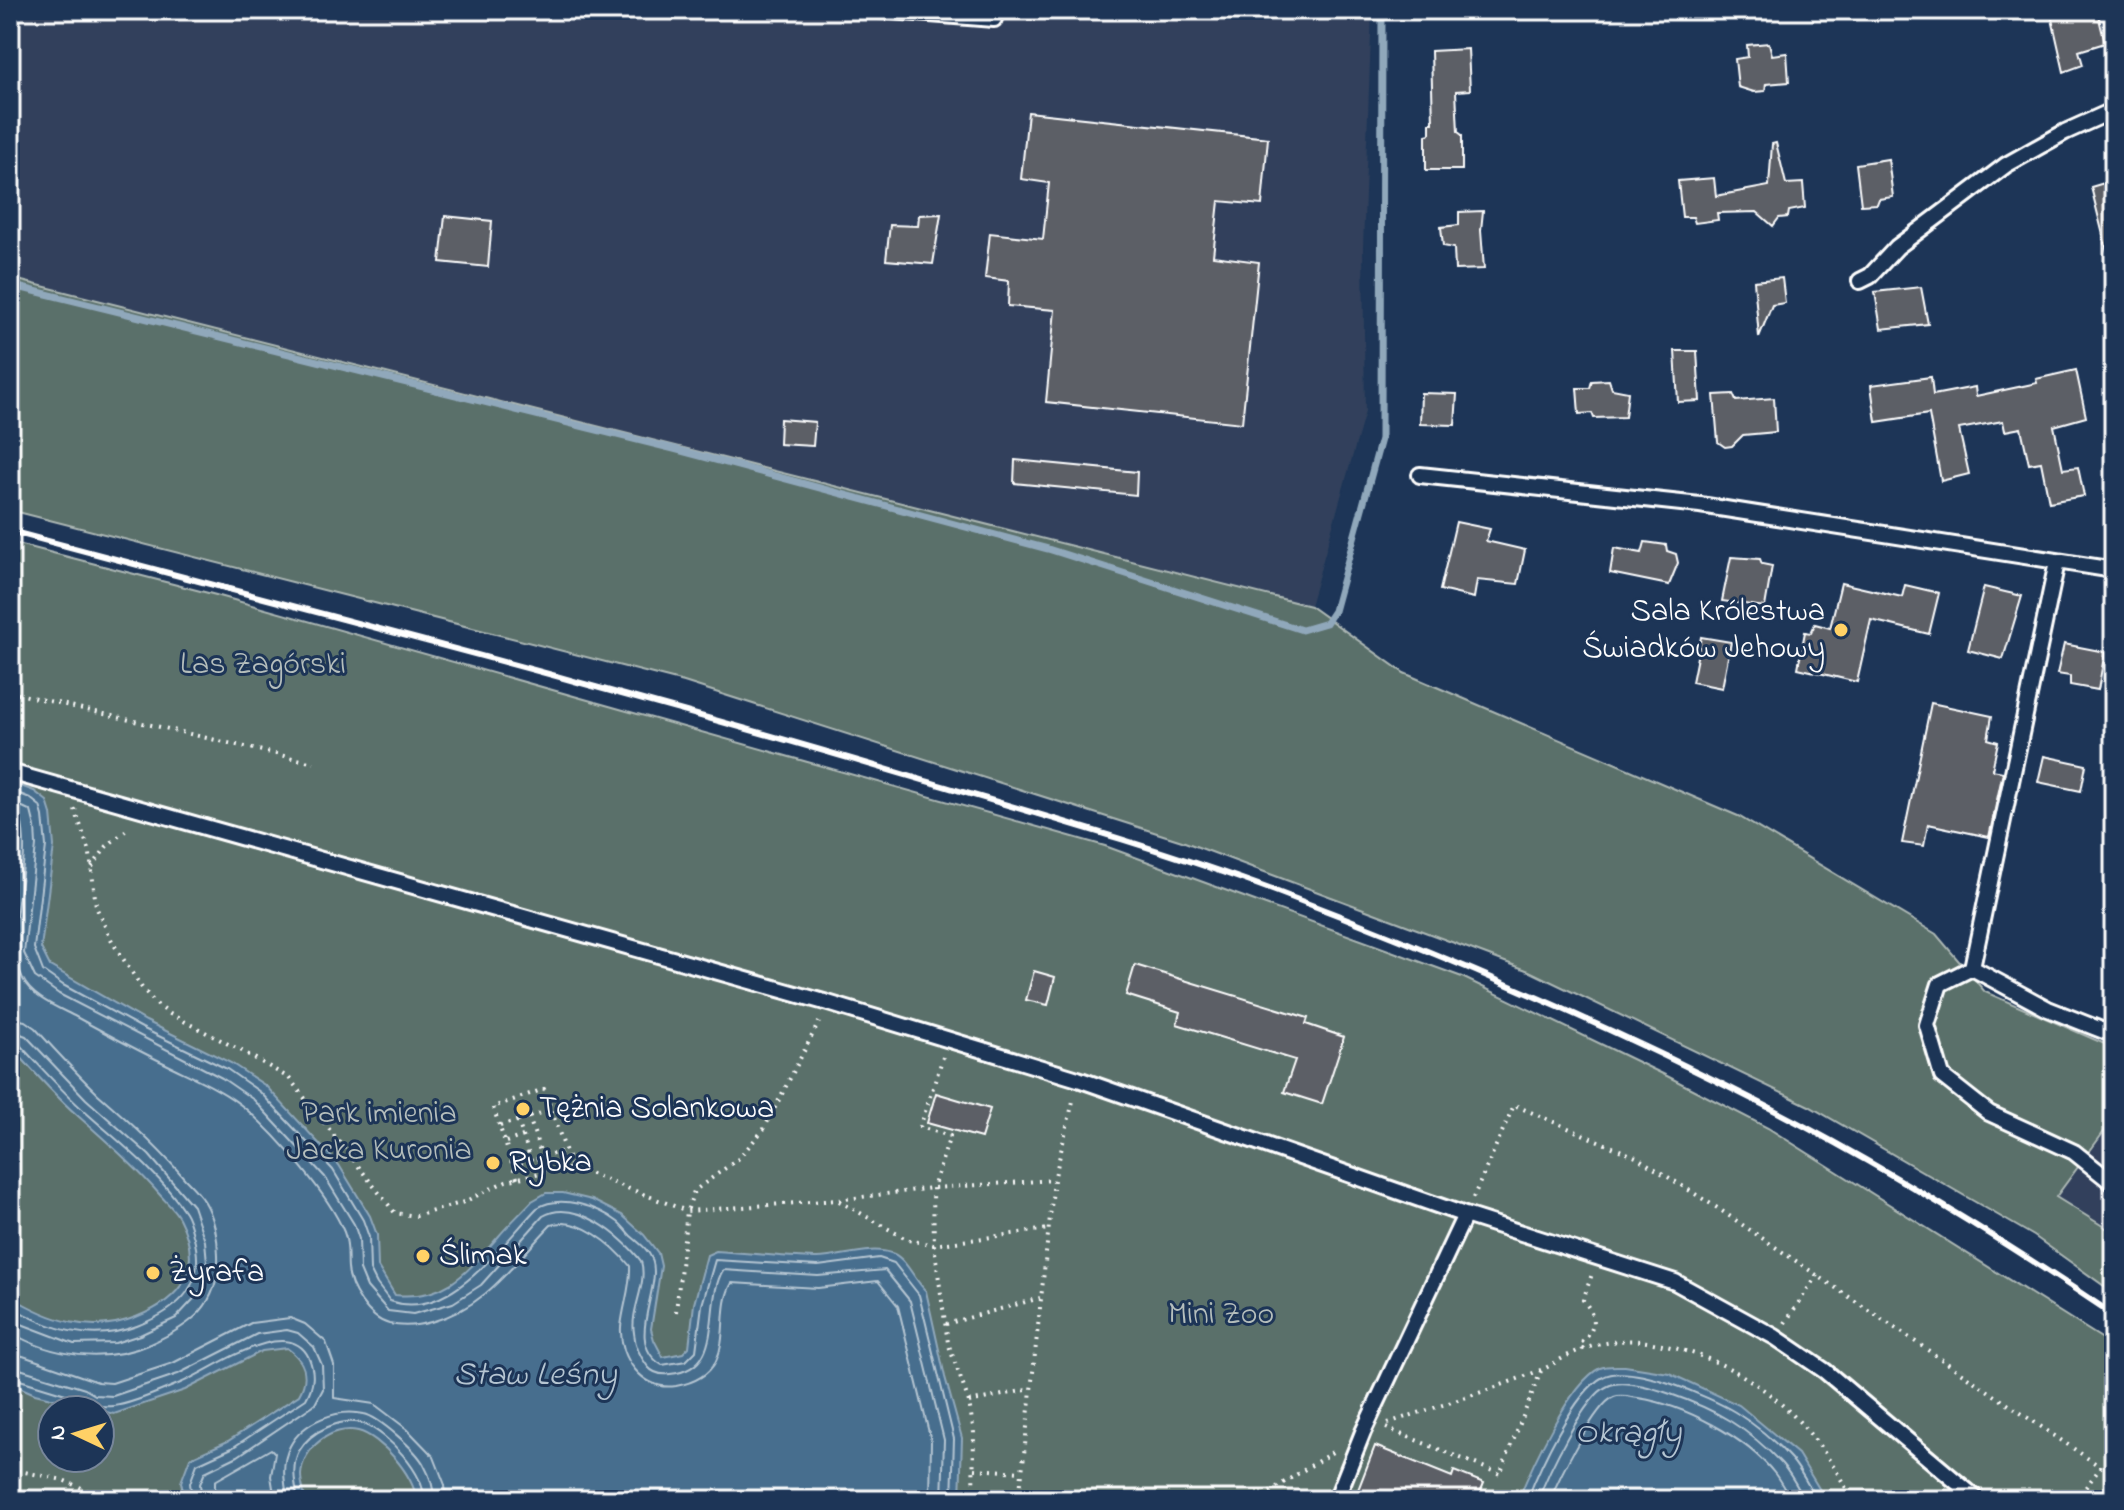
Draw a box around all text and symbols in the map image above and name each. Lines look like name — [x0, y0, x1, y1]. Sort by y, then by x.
place label: Sala Królestwa Świadków Jehowy — [1582, 589, 1825, 673]
marker: Sala Królestwa Świadków Jehowy — [1832, 621, 1850, 639]
park label: Las Zagórski — [180, 642, 346, 689]
place label: Tężnia Solankowa — [539, 1086, 774, 1133]
park label: Park imienia Jacka Kuronia — [286, 1091, 472, 1175]
marker: Tężnia Solankowa — [514, 1100, 532, 1118]
place label: Rybka — [509, 1140, 592, 1187]
marker: Rybka — [484, 1154, 502, 1172]
place label: Ślimak — [439, 1233, 528, 1280]
marker: Ślimak — [414, 1247, 432, 1265]
place label: Żyrafa — [169, 1250, 264, 1297]
marker: Żyrafa — [144, 1264, 162, 1282]
park label: Mini Zoo — [1168, 1292, 1274, 1339]
water label: Staw Leśny — [453, 1351, 618, 1401]
north arrow — [36, 1394, 116, 1474]
water label: Okrągły — [1575, 1409, 1682, 1459]
text: N — [43, 1424, 76, 1441]

